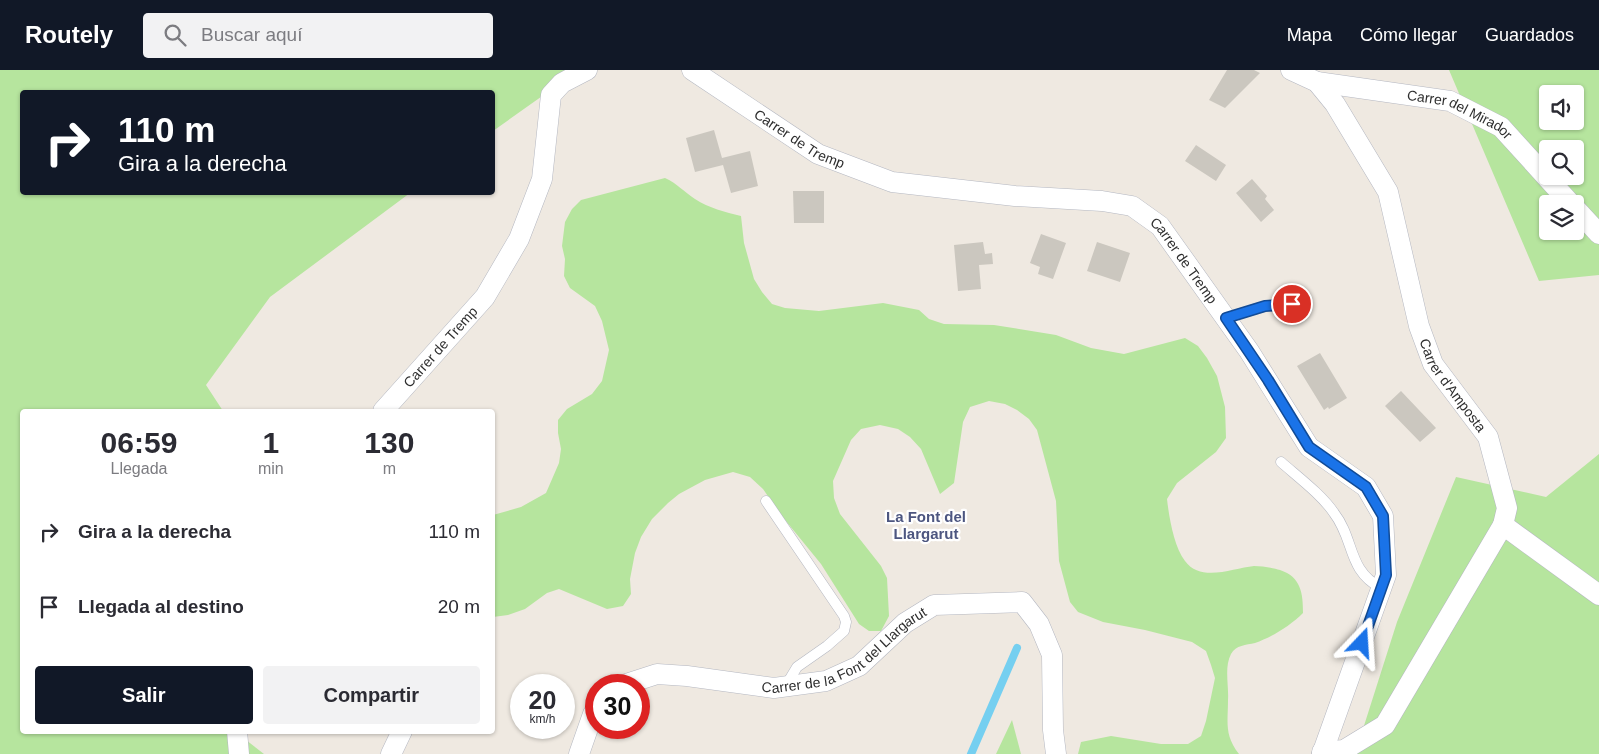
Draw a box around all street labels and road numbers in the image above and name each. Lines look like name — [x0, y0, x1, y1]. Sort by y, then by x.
street label: Carrer del Mirador — [1406, 87, 1516, 142]
street label: Carrer de Tremp — [751, 106, 847, 171]
street label: Carrer de Tremp — [1147, 214, 1221, 307]
street label: Carrer de Tremp — [400, 303, 481, 391]
street label: Carrer d'Amposta — [1416, 336, 1489, 435]
street label: Carrer de la Font del Llargarut — [760, 604, 929, 696]

